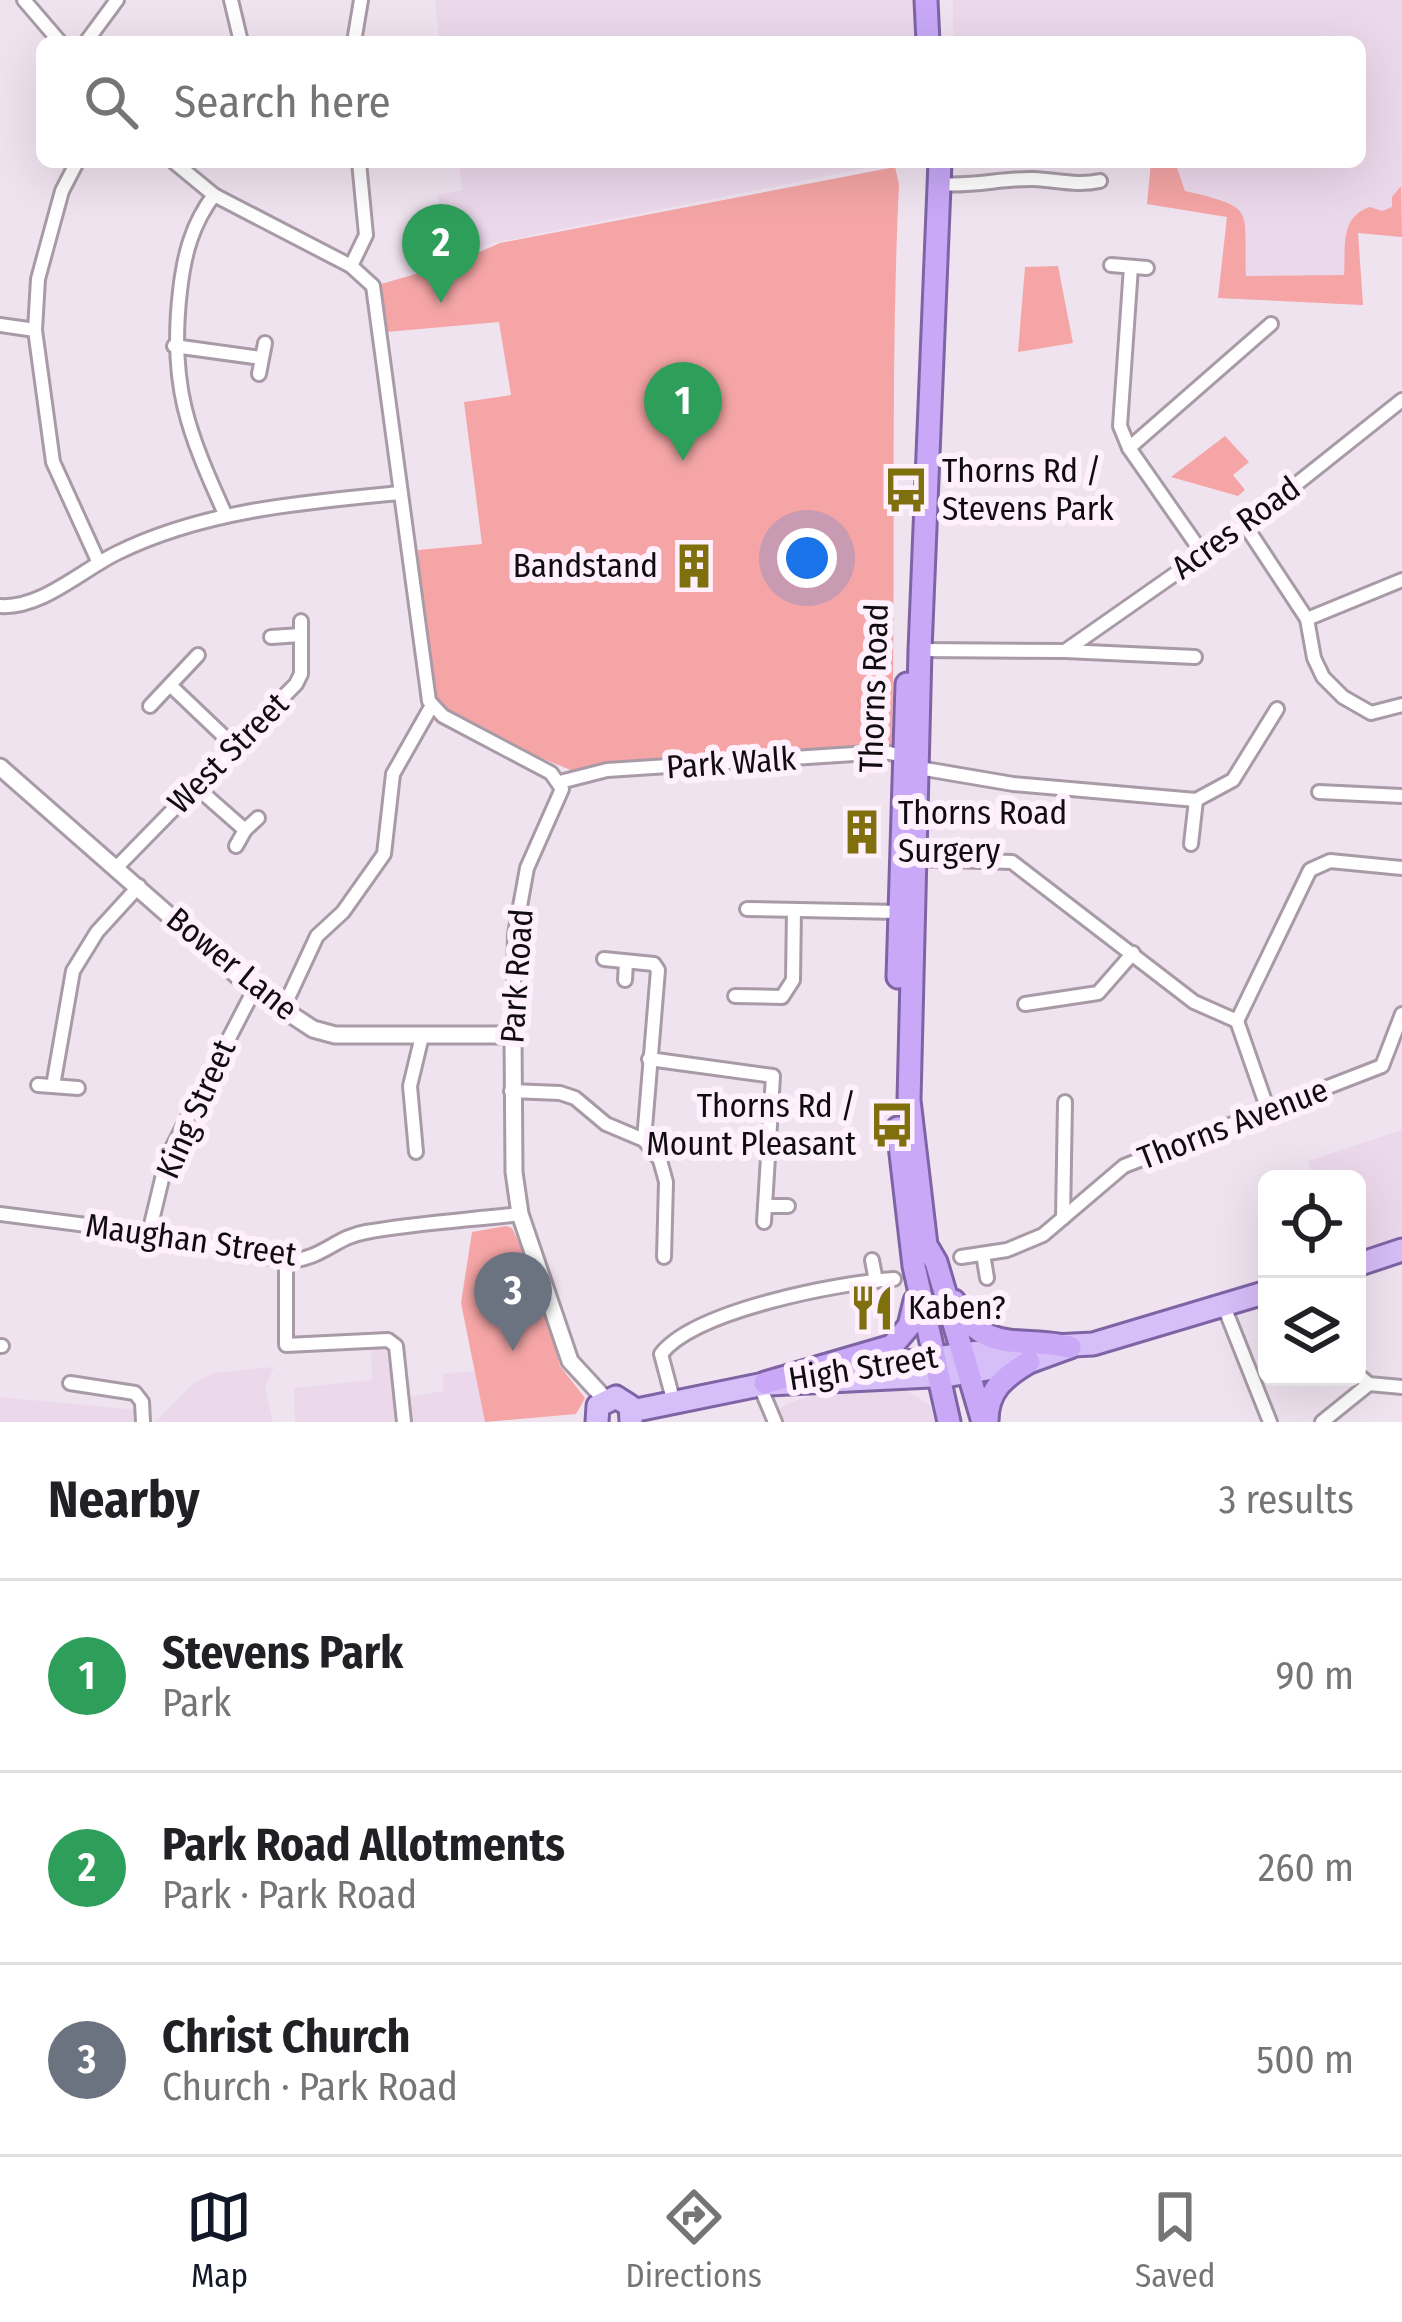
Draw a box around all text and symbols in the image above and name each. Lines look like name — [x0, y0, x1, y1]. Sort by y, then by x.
search box — [36, 36, 1366, 168]
icon: search — [78, 69, 144, 135]
text: Search here — [174, 75, 391, 129]
pin: 2 — [402, 204, 480, 303]
pin: 1 — [644, 362, 722, 461]
place label: Thorns Rd / Stevens Park — [942, 451, 1114, 529]
bus stop icon: Thorns Rd / Stevens Park — [881, 465, 931, 515]
street label: Acres Road — [1164, 468, 1308, 588]
your location — [777, 528, 837, 588]
building icon: Bandstand — [669, 541, 719, 591]
place label: Bandstand — [513, 546, 658, 586]
street label: Thorns Road — [851, 603, 897, 773]
street label: West Street — [159, 684, 297, 822]
street label: Park Walk — [665, 738, 798, 787]
place label: Thorns Road Surgery — [898, 793, 1067, 871]
building icon: Thorns Road Surgery — [837, 807, 887, 857]
street label: Bower Lane — [158, 899, 306, 1029]
street label: Park Road — [492, 907, 542, 1045]
street label: King Street — [148, 1033, 244, 1185]
street label: Thorns Avenue — [1132, 1069, 1334, 1179]
place label: Thorns Rd / Mount Pleasant — [646, 1086, 856, 1164]
bus stop icon: Thorns Rd / Mount Pleasant — [867, 1100, 917, 1150]
map controls — [1258, 1170, 1366, 1386]
button: locate — [1258, 1170, 1366, 1278]
street label: Maughan Street — [83, 1205, 299, 1275]
pin: 3 — [474, 1252, 552, 1351]
button: layers — [1258, 1278, 1366, 1386]
restaurant icon: Kaben? — [847, 1283, 897, 1333]
place label: Kaben? — [908, 1288, 1006, 1328]
street label: High Street — [786, 1336, 940, 1399]
text: Nearby — [48, 1469, 200, 1531]
text: 3 results — [1219, 1477, 1354, 1523]
text: Stevens Park — [162, 1626, 403, 1680]
text: 1 — [79, 1653, 95, 1699]
text: 90 m — [1276, 1653, 1354, 1699]
text: Park — [162, 1680, 231, 1726]
text: Park Road Allotments — [162, 1818, 565, 1872]
text: 2 — [78, 1845, 96, 1891]
text: 260 m — [1258, 1845, 1354, 1891]
text: Park · Park Road — [162, 1872, 417, 1918]
text: Christ Church — [162, 2010, 410, 2064]
text: 3 — [78, 2037, 96, 2083]
text: 500 m — [1256, 2037, 1354, 2083]
text: Church · Park Road — [162, 2064, 458, 2110]
tab: Map — [186, 2184, 252, 2296]
tab: Directions — [625, 2184, 762, 2296]
tab: Saved — [1135, 2184, 1215, 2296]

